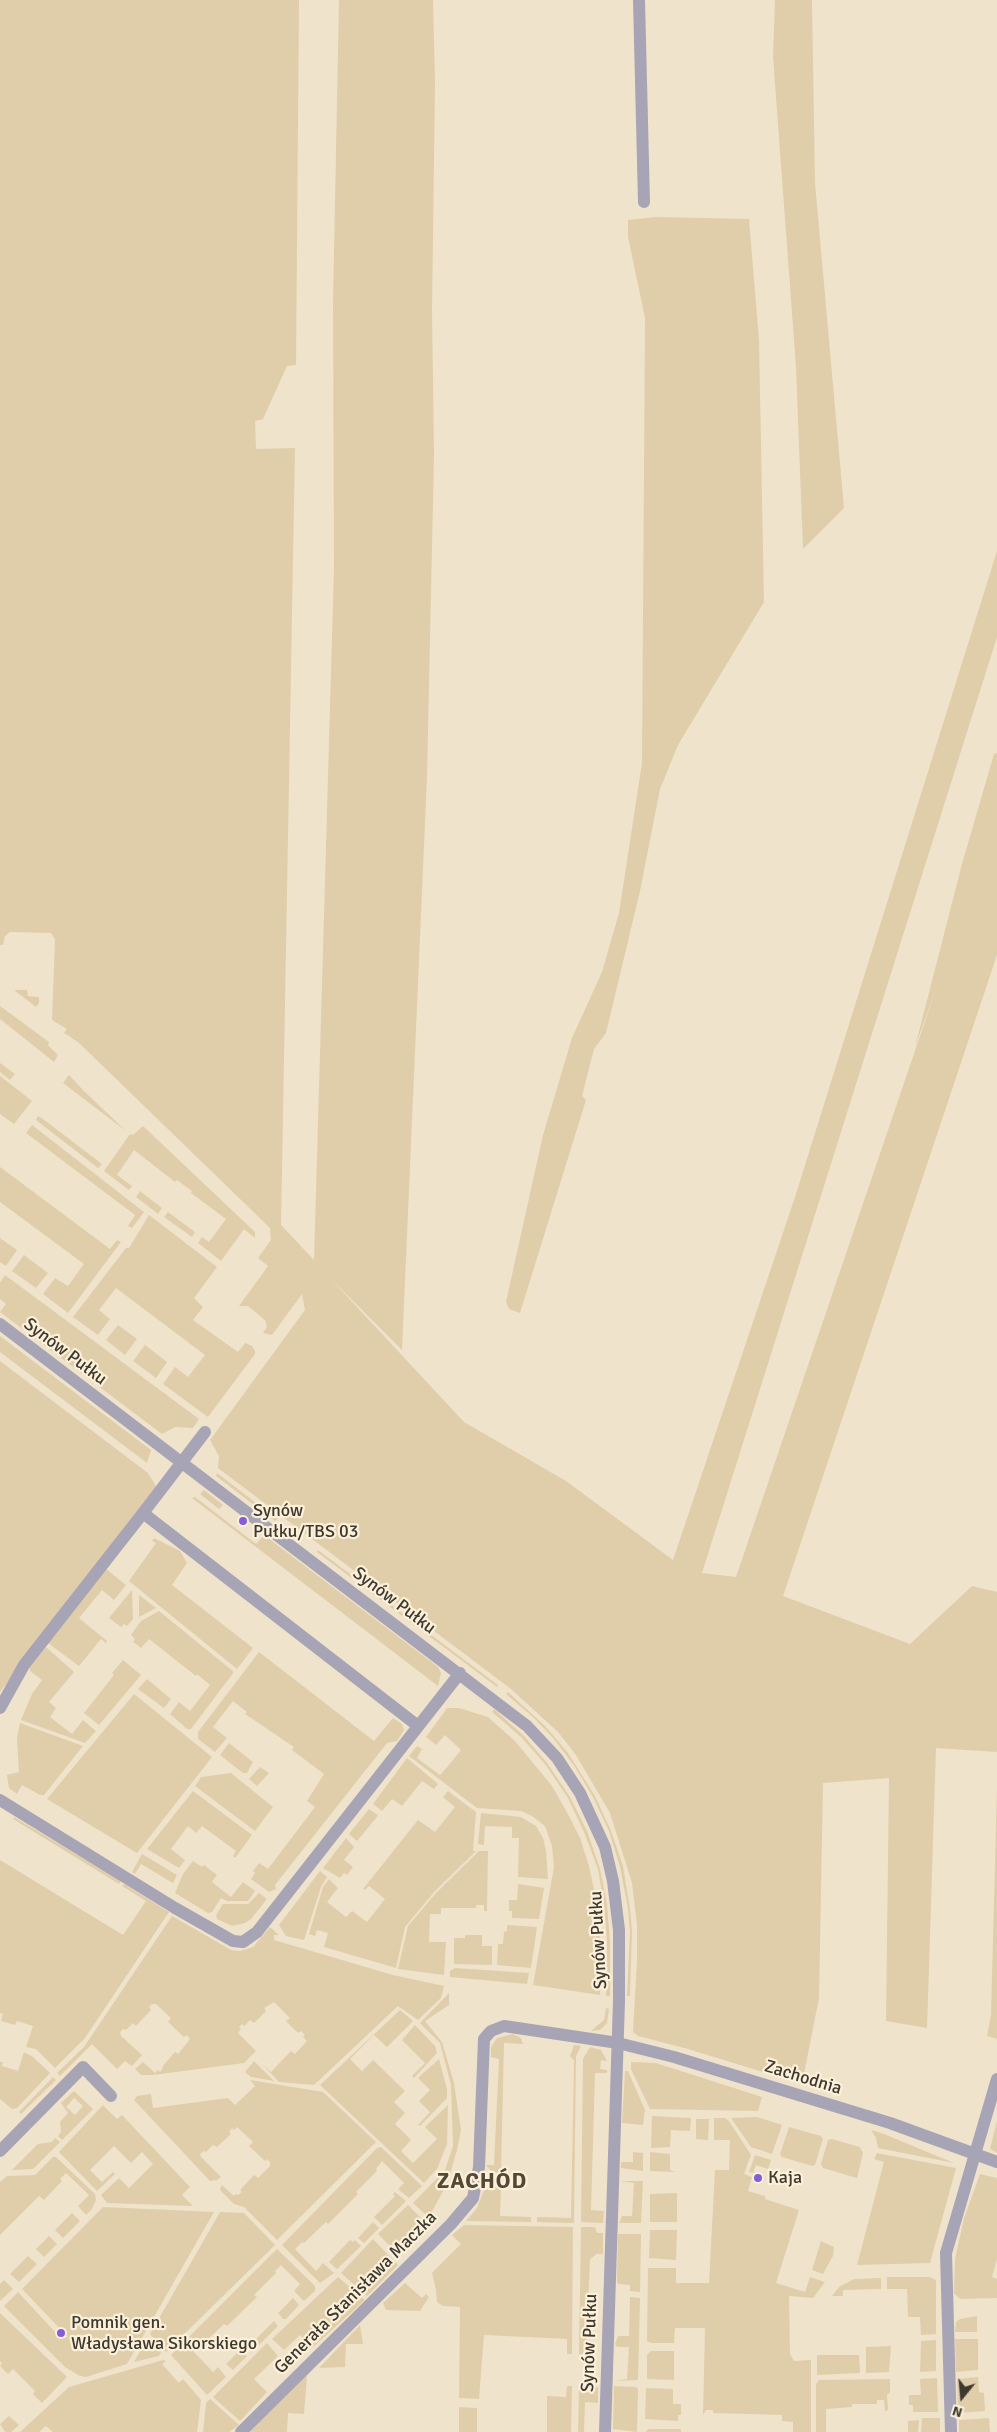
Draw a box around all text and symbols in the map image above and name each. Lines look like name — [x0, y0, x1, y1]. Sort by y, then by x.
street label: Synów Pułku — [19, 1314, 111, 1390]
place label: Synów Pułku/TBS 03 — [253, 1500, 358, 1542]
marker: Synów Pułku/TBS 03 — [237, 1515, 249, 1527]
street label: Synów Pułku — [348, 1563, 440, 1639]
street label: Synów Pułku — [586, 1890, 612, 1990]
street label: Zachodnia — [762, 2056, 844, 2100]
place label: Kaja — [768, 2167, 802, 2189]
district label: ZACHÓD — [436, 2169, 528, 2195]
marker: Kaja — [752, 2172, 764, 2184]
street label: Generała Stanisława Maczka — [270, 2207, 442, 2379]
street label: Synów Pułku — [577, 2293, 603, 2393]
place label: Pomnik gen. Władysława Sikorskiego — [71, 2312, 257, 2354]
marker: Pomnik gen. Władysława Sikorskiego — [55, 2327, 67, 2339]
north arrow — [937, 2372, 987, 2422]
text: N — [950, 2402, 965, 2421]

